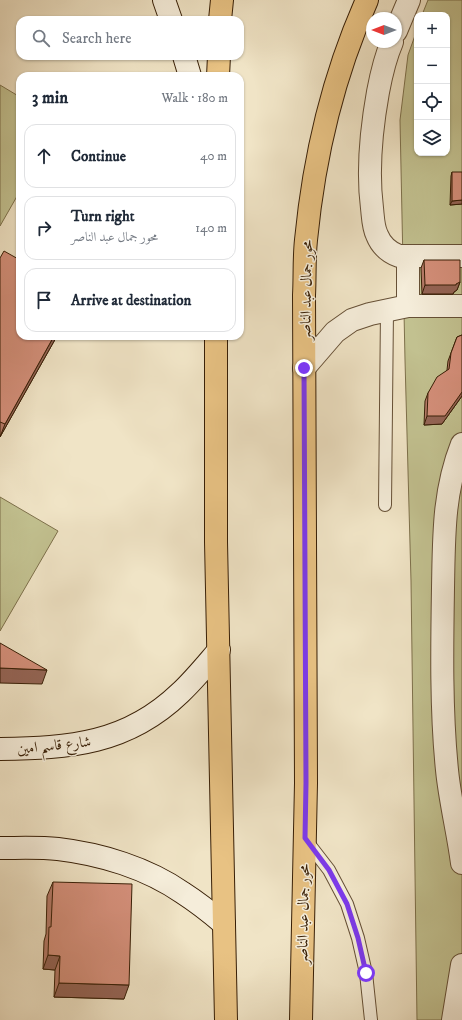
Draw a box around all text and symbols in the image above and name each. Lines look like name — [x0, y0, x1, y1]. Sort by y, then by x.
north arrow — [366, 12, 402, 48]
map controls — [414, 12, 450, 156]
button: + — [414, 12, 450, 48]
search box — [16, 16, 244, 60]
icon: search — [30, 27, 52, 49]
text: Search here — [62, 29, 131, 48]
button: − — [414, 48, 450, 84]
button: locate — [414, 84, 450, 120]
text: 3 min — [32, 87, 68, 109]
text: Walk · 180 m — [161, 90, 228, 106]
button: layers — [414, 120, 450, 156]
icon: ahead — [33, 145, 55, 167]
text: Continue — [71, 147, 126, 166]
text: 40 m — [200, 148, 227, 164]
text: Turn right — [71, 207, 134, 226]
icon: right — [33, 217, 55, 239]
text: 140 m — [195, 220, 227, 236]
text: محور جمال عبد الناصر — [71, 229, 158, 245]
street label: محور جمال عبد الناصر — [296, 240, 317, 342]
icon: arrive — [33, 289, 55, 311]
text: Arrive at destination — [71, 291, 191, 310]
route end — [295, 359, 313, 377]
street label: شارع قاسم امين — [16, 732, 93, 764]
street label: محور جمال عبد الناصر — [293, 864, 314, 966]
route start — [357, 964, 375, 982]

